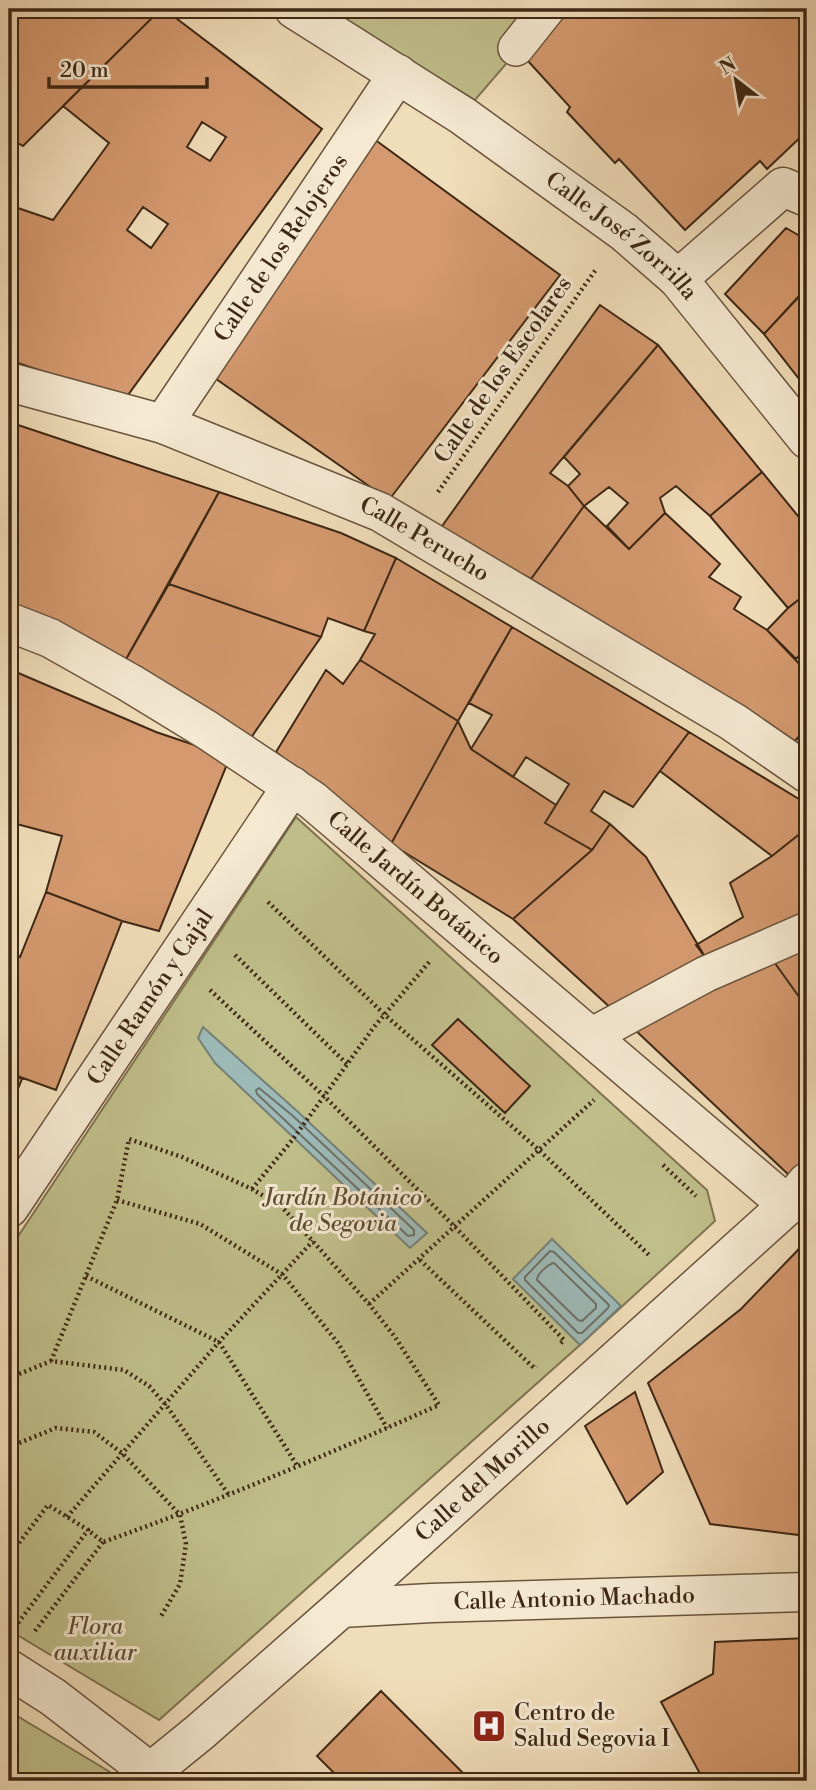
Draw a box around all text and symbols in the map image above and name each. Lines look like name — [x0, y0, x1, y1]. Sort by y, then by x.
scale bar — [49, 46, 206, 90]
north arrow — [700, 46, 770, 116]
text: N — [715, 52, 740, 80]
text: 20 m — [60, 58, 109, 84]
street label: Calle de los Relojeros — [208, 149, 354, 347]
street label: Calle José Zorrilla — [540, 166, 704, 306]
street label: Calle de los Escolares — [428, 271, 578, 469]
street label: Calle Perucho — [356, 491, 494, 588]
street label: Calle Jardín Botánico — [322, 805, 509, 971]
street label: Calle Ramón y Cajal — [81, 903, 220, 1091]
park label: Jardín Botánico de Segovia — [261, 1184, 422, 1238]
street label: Calle del Morillo — [410, 1412, 556, 1548]
street label: Calle Antonio Machado — [453, 1581, 695, 1616]
park label: Flora auxiliar — [54, 1613, 138, 1667]
place label: Centro de Salud Segovia I — [514, 1699, 670, 1753]
hospital icon: Centro de Salud Segovia I — [470, 1707, 508, 1745]

